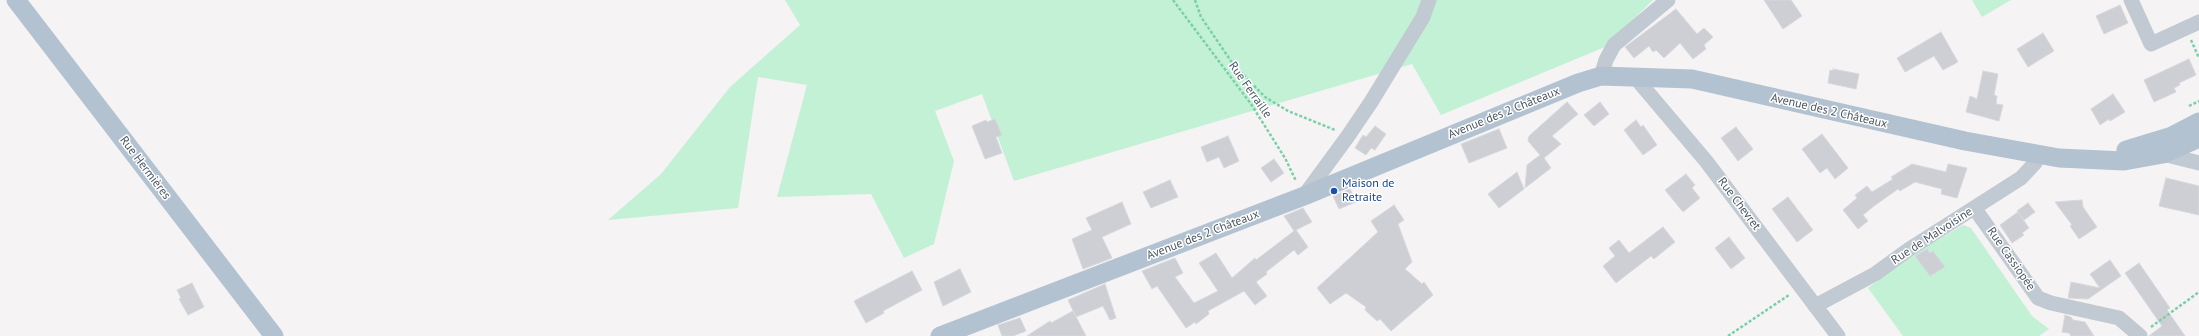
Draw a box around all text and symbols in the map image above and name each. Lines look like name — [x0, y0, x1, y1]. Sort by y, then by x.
street label: Rue Ferraille — [1225, 59, 1275, 121]
street label: Avenue des 2 Châteaux — [1446, 84, 1562, 142]
street label: Avenue des 2 Châteaux — [1769, 91, 1889, 131]
street label: Rue Hermières — [117, 134, 173, 202]
street label: Rue Chevret — [1715, 175, 1763, 233]
place label: Maison de Retraite — [1342, 177, 1394, 205]
marker: Maison de Retraite — [1329, 186, 1339, 196]
street label: Rue de Malvoisine — [1889, 204, 1975, 268]
street label: Avenue des 2 Châteaux — [1145, 207, 1261, 263]
street label: Rue Cassiopée — [1984, 225, 2038, 293]

